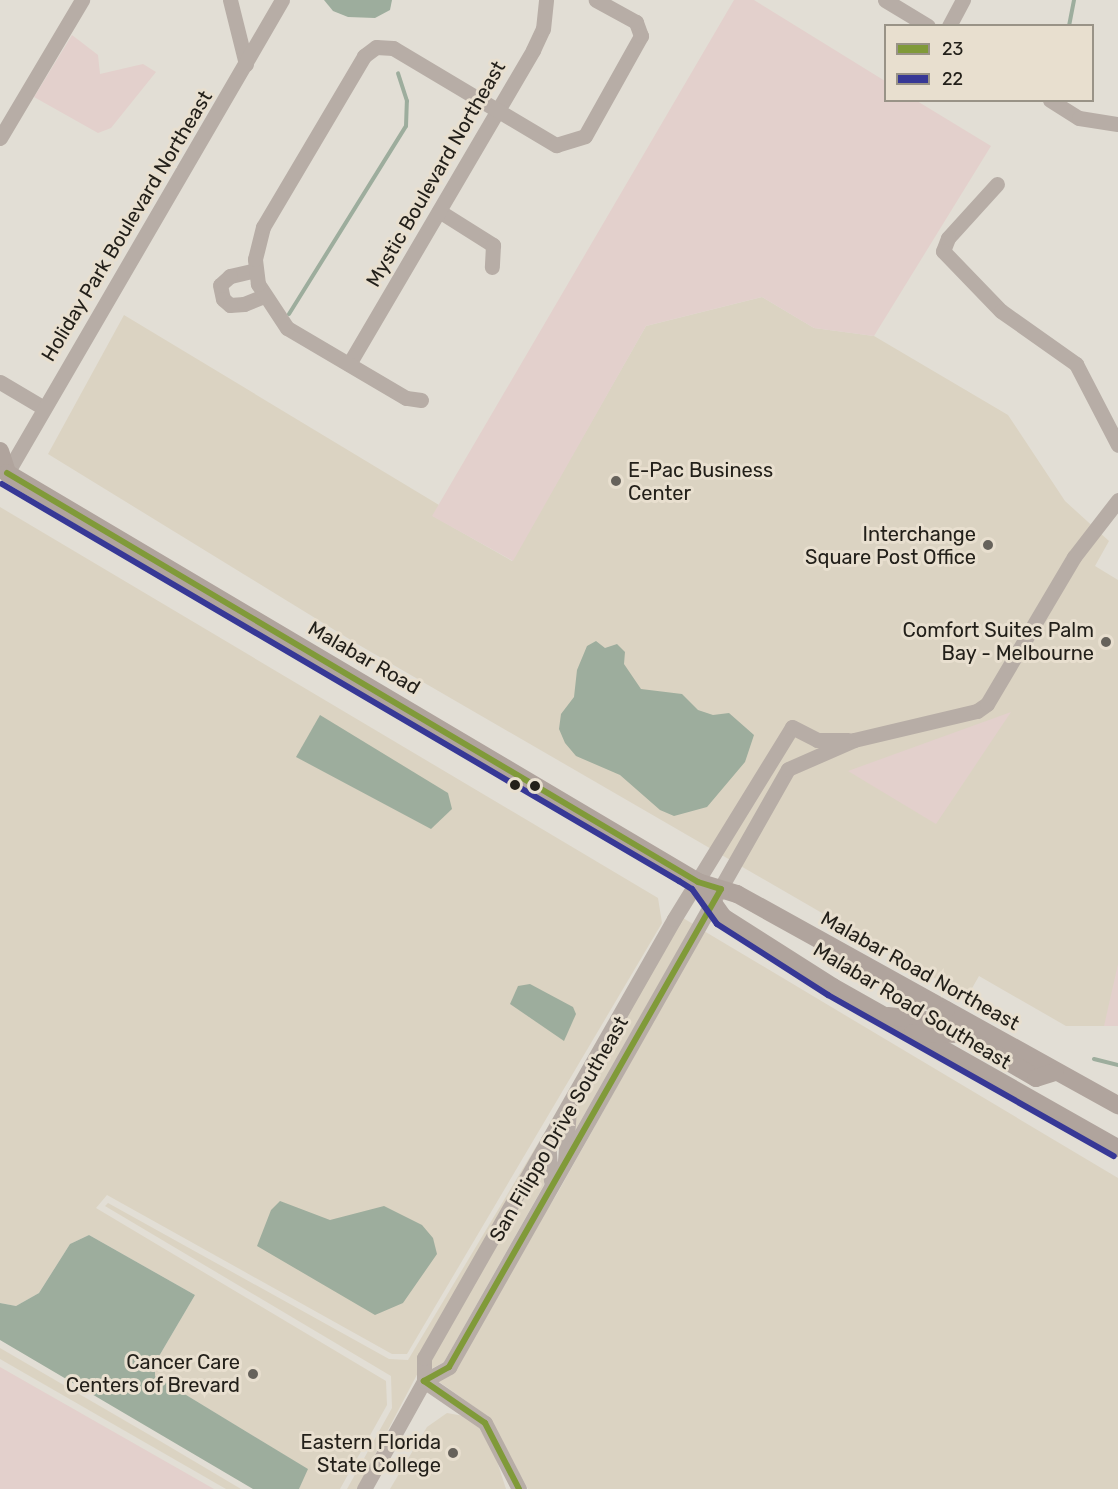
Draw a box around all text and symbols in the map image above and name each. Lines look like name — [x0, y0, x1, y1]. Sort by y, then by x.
legend — [884, 24, 1094, 102]
text: 23 — [942, 38, 963, 60]
street label: Mystic Boulevard Northeast — [361, 57, 511, 291]
text: 22 — [942, 68, 963, 90]
street label: Holiday Park Boulevard Northeast — [36, 86, 218, 366]
place label: E-Pac Business Center — [628, 458, 773, 505]
marker: E-Pac Business Center — [609, 474, 623, 488]
place label: Interchange Square Post Office — [805, 522, 976, 569]
marker: Interchange Square Post Office — [981, 538, 995, 552]
street label: Malabar Road — [304, 616, 424, 700]
place label: Comfort Suites Palm Bay - Melbourne — [903, 618, 1094, 665]
marker: Comfort Suites Palm Bay - Melbourne — [1099, 635, 1113, 649]
unlabelled marker — [509, 779, 521, 791]
unlabelled marker — [529, 780, 541, 792]
street label: Malabar Road Northeast — [816, 906, 1024, 1036]
street label: Malabar Road Southeast — [809, 937, 1015, 1075]
street label: San Filippo Drive Southeast — [485, 1012, 633, 1246]
place label: Cancer Care Centers of Brevard — [65, 1350, 240, 1397]
marker: Cancer Care Centers of Brevard — [244, 1365, 262, 1383]
place label: Eastern Florida State College — [301, 1430, 441, 1477]
marker: Eastern Florida State College — [446, 1446, 460, 1460]

